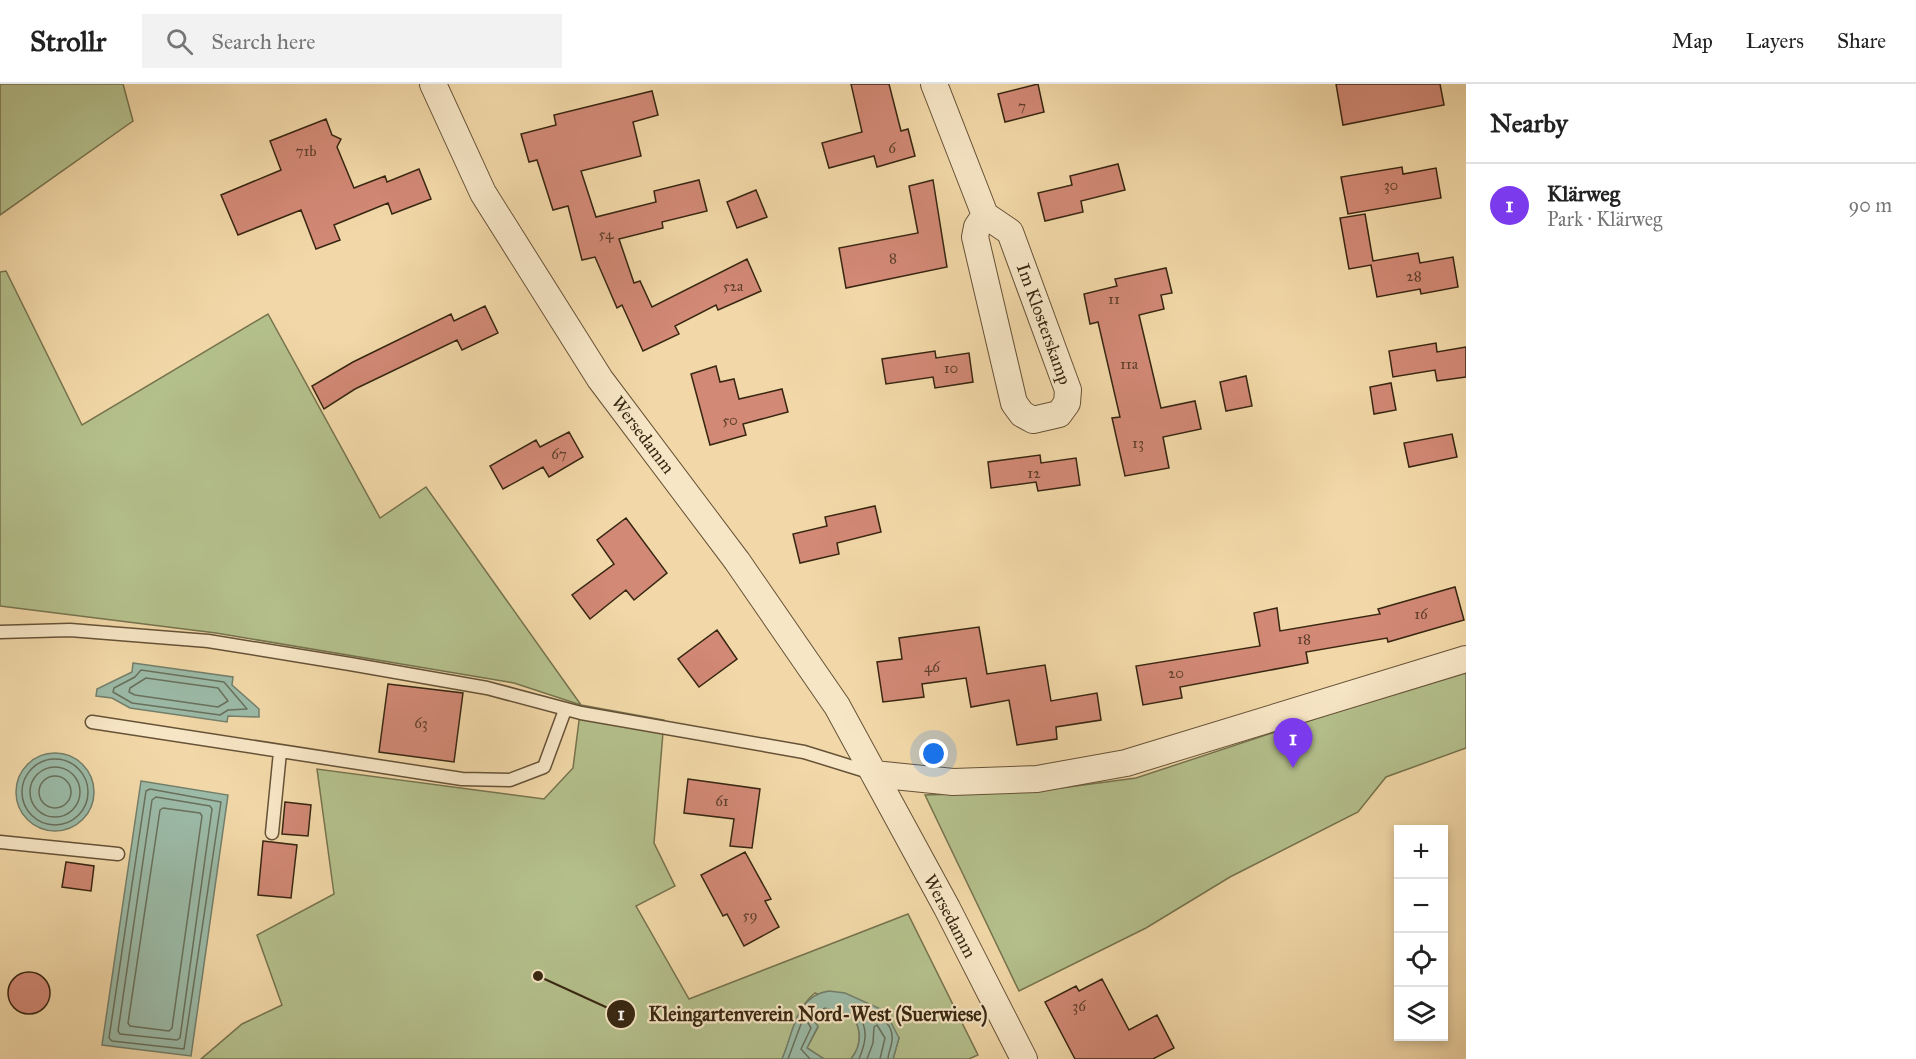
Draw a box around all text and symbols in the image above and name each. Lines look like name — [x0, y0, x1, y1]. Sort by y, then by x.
search box — [142, 14, 562, 68]
text: Strollr — [30, 24, 106, 59]
icon: search — [163, 25, 196, 58]
text: Search here — [211, 28, 315, 55]
text: Map — [1672, 28, 1713, 54]
text: Layers — [1746, 28, 1804, 54]
text: Share — [1837, 28, 1886, 54]
house number: 7 — [1018, 97, 1026, 115]
text: Nearby — [1490, 107, 1568, 139]
house number: 6 — [888, 139, 897, 157]
house number: 71b — [295, 142, 317, 160]
house number: 30 — [1384, 176, 1398, 194]
text: Klärweg — [1547, 180, 1620, 207]
text: 1 — [1506, 193, 1513, 217]
text: 90 m — [1849, 193, 1892, 217]
text: Park · Klärweg — [1547, 207, 1662, 231]
house number: 54 — [599, 225, 614, 243]
house number: 8 — [889, 249, 897, 267]
street label: Im Klosterskamp — [1012, 260, 1076, 388]
house number: 28 — [1406, 267, 1422, 285]
house number: 52a — [723, 277, 744, 295]
house number: 11 — [1108, 290, 1120, 308]
house number: 11a — [1120, 355, 1139, 373]
house number: 10 — [944, 359, 958, 377]
street label: Wersedamm — [607, 392, 679, 478]
house number: 50 — [722, 411, 738, 429]
house number: 13 — [1132, 434, 1144, 452]
house number: 67 — [551, 445, 567, 463]
house number: 12 — [1027, 464, 1041, 482]
house number: 16 — [1414, 605, 1429, 623]
house number: 18 — [1297, 630, 1311, 648]
house number: 46 — [924, 658, 941, 676]
house number: 20 — [1168, 664, 1184, 682]
house number: 63 — [414, 714, 428, 732]
pin: 1 — [1274, 718, 1312, 768]
your location — [919, 739, 948, 768]
house number: 61 — [715, 792, 729, 810]
map controls — [1394, 825, 1448, 1041]
button: + — [1394, 825, 1448, 879]
street label: Wersedamm — [919, 870, 981, 962]
button: − — [1394, 879, 1448, 933]
house number: 59 — [742, 906, 758, 924]
button: locate — [1394, 933, 1448, 987]
button: layers — [1394, 987, 1448, 1041]
callout: Kleingartenverein Nord-West (Suerwiese) — [606, 995, 999, 1033]
house number: 36 — [1072, 997, 1087, 1015]
text: Kleingartenverein Nord-West (Suerwiese) — [649, 1002, 988, 1027]
text: 1 — [617, 1003, 625, 1025]

